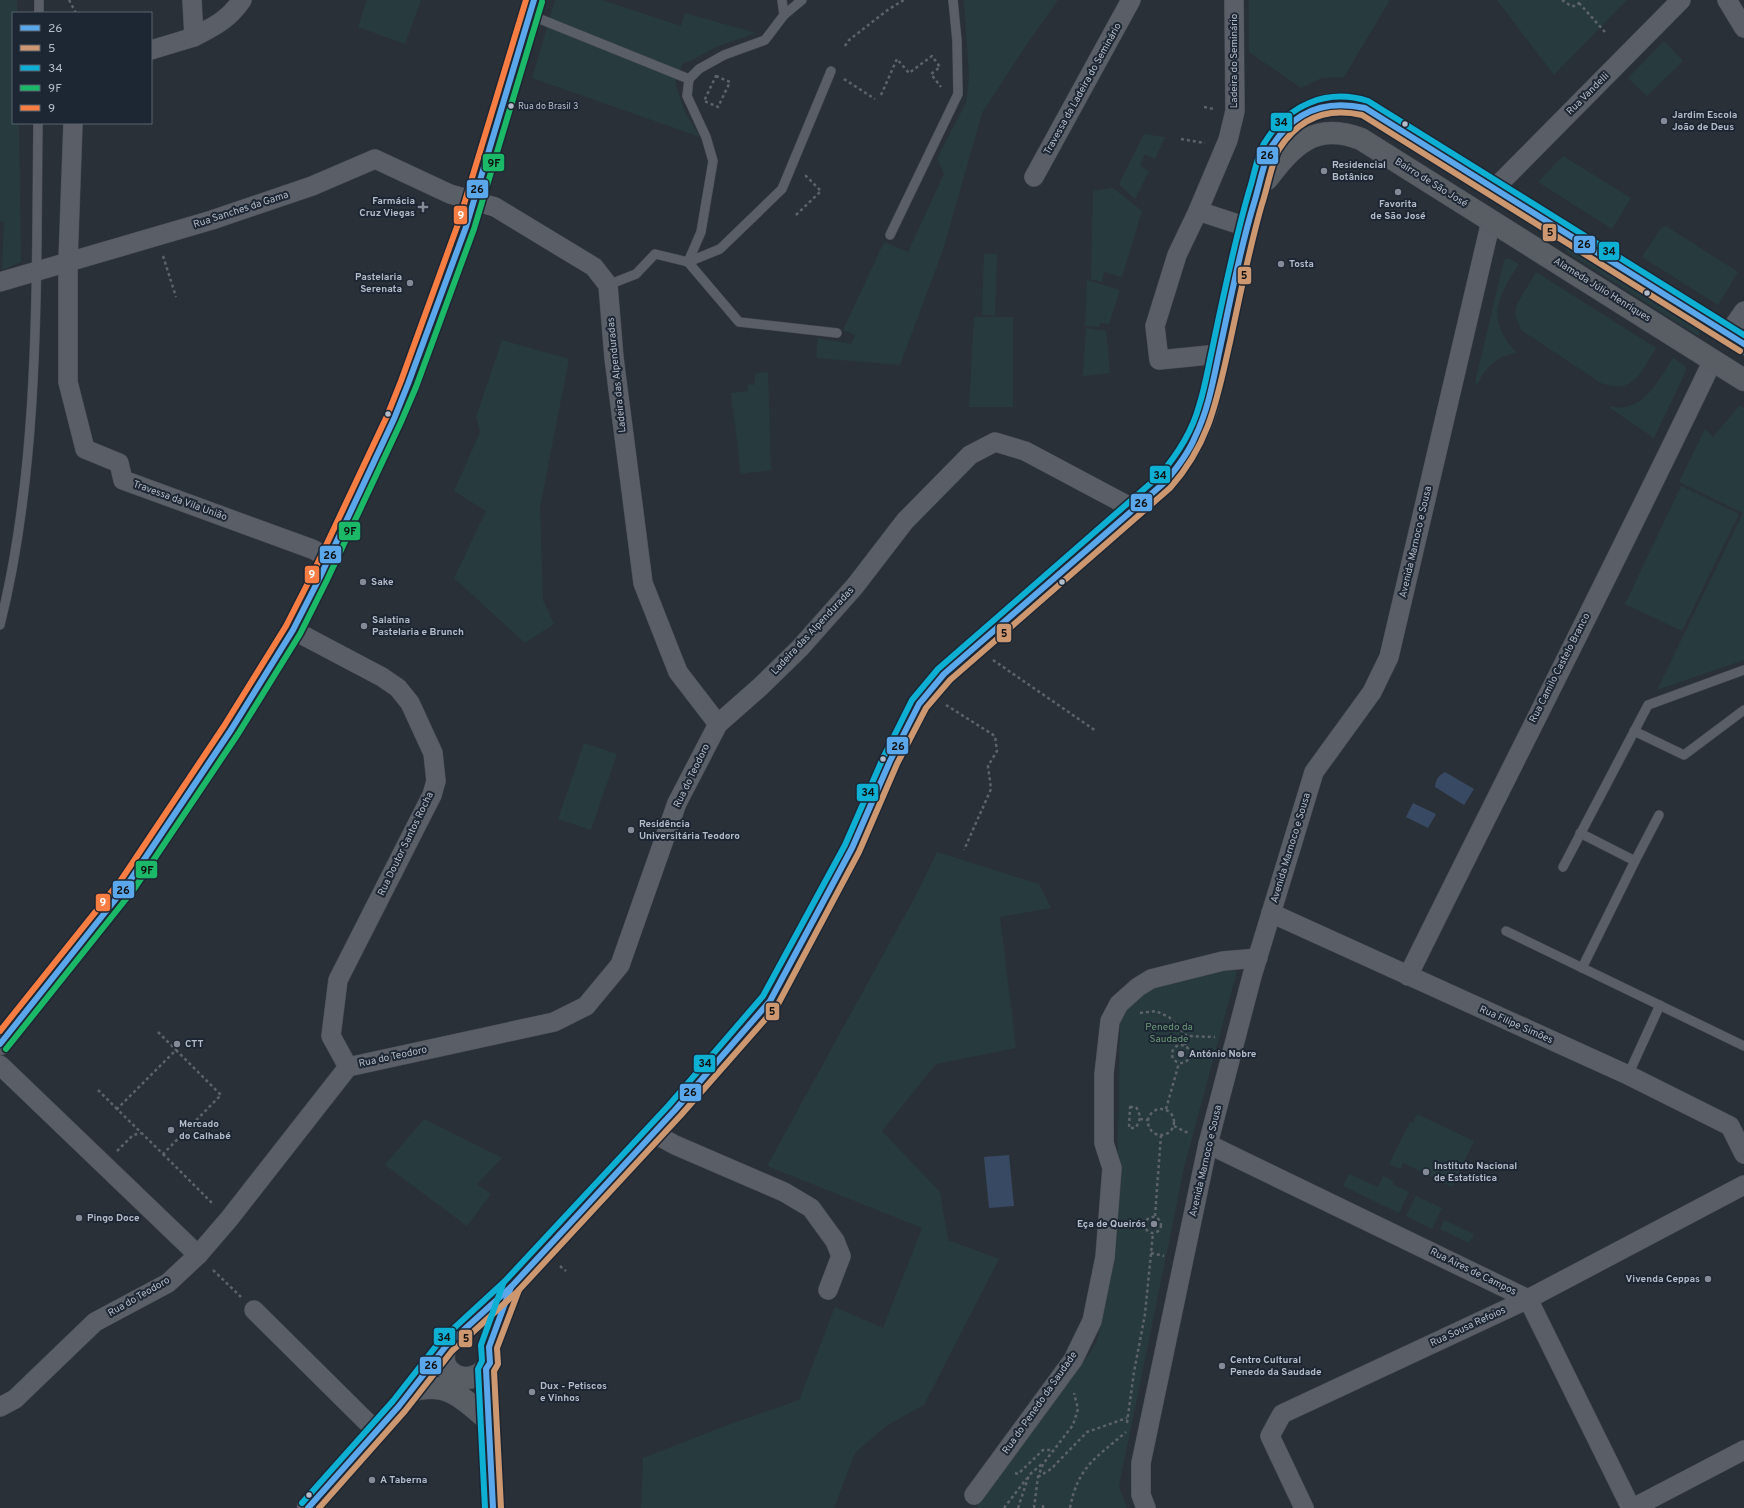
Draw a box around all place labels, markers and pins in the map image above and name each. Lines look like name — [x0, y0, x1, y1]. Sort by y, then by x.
marker: Rua do Brasil 3 — [506, 101, 516, 111]
place label: Rua do Brasil 3 — [518, 101, 578, 112]
place label: Jardim Escola João de Deus — [1672, 109, 1737, 134]
marker: Jardim Escola João de Deus — [1659, 116, 1669, 126]
unlabelled marker — [1400, 119, 1410, 129]
place label: Residencial Botânico — [1332, 159, 1386, 184]
marker: Residencial Botânico — [1319, 166, 1329, 176]
marker: Favorita de São José — [1393, 187, 1403, 197]
place label: Farmácia Cruz Viegas — [359, 195, 415, 220]
place label: Favorita de São José — [1370, 198, 1426, 223]
marker: Farmácia Cruz Viegas — [418, 202, 428, 212]
place label: Tosta — [1289, 258, 1314, 271]
marker: Tosta — [1276, 259, 1286, 269]
place label: Pastelaria Serenata — [355, 271, 402, 296]
marker: Pastelaria Serenata — [405, 278, 415, 288]
unlabelled marker — [1642, 288, 1652, 298]
unlabelled marker — [383, 409, 393, 419]
place label: Sake — [371, 576, 394, 589]
marker: Sake — [358, 577, 368, 587]
unlabelled marker — [1057, 577, 1067, 587]
place label: Salatina Pastelaria e Brunch — [372, 614, 464, 639]
marker: Salatina Pastelaria e Brunch — [359, 621, 369, 631]
unlabelled marker — [878, 754, 888, 764]
place label: Residência Universitária Teodoro — [639, 818, 740, 843]
marker: Residência Universitária Teodoro — [626, 825, 636, 835]
place label: CTT — [185, 1038, 203, 1051]
marker: CTT — [172, 1039, 182, 1049]
place label: António Nobre — [1189, 1048, 1257, 1061]
marker: António Nobre — [1176, 1049, 1186, 1059]
place label: Mercado do Calhabé — [179, 1118, 231, 1143]
marker: Mercado do Calhabé — [166, 1125, 176, 1135]
place label: Instituto Nacional de Estatística — [1434, 1160, 1517, 1185]
marker: Instituto Nacional de Estatística — [1421, 1167, 1431, 1177]
place label: Pingo Doce — [87, 1212, 140, 1225]
marker: Pingo Doce — [74, 1213, 84, 1223]
place label: Eça de Queirós — [1077, 1218, 1146, 1231]
marker: Eça de Queirós — [1149, 1219, 1159, 1229]
place label: Vivenda Ceppas — [1626, 1273, 1700, 1286]
marker: Vivenda Ceppas — [1703, 1274, 1713, 1284]
place label: Centro Cultural Penedo da Saudade — [1230, 1354, 1322, 1379]
marker: Centro Cultural Penedo da Saudade — [1217, 1361, 1227, 1371]
place label: Dux - Petiscos e Vinhos — [540, 1380, 607, 1405]
marker: Dux - Petiscos e Vinhos — [527, 1387, 537, 1397]
place label: A Taberna — [380, 1474, 427, 1487]
marker: A Taberna — [367, 1475, 377, 1485]
unlabelled marker — [304, 1490, 314, 1500]

